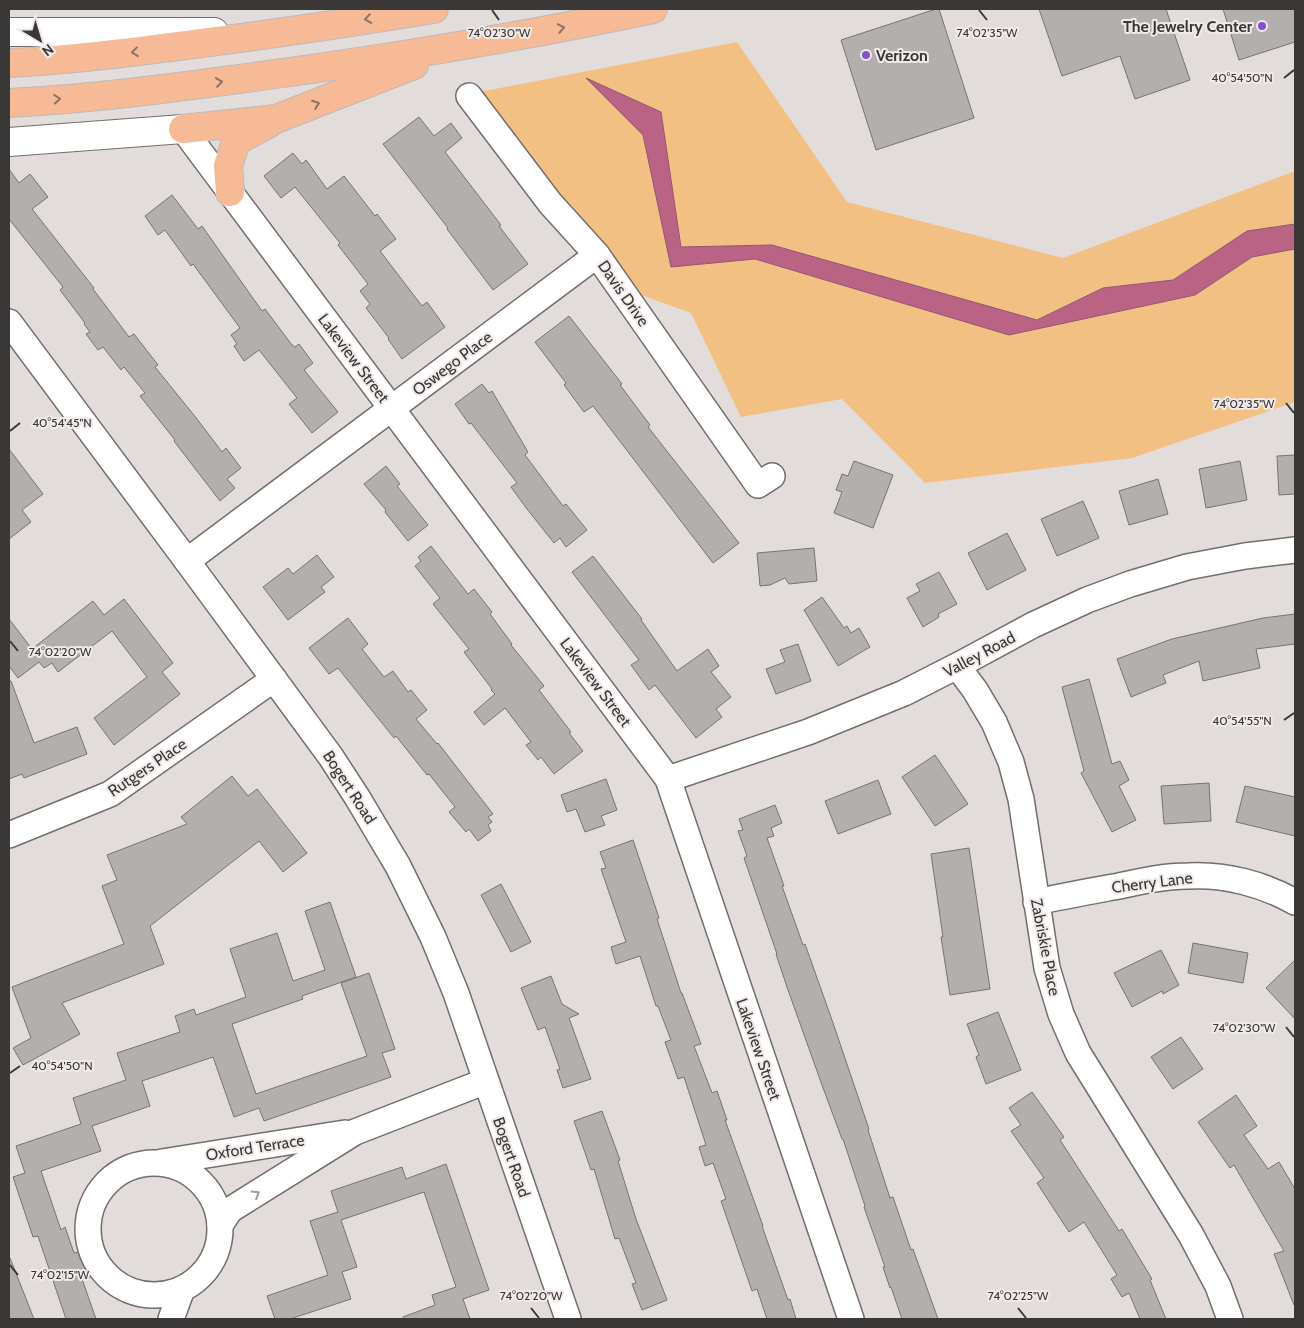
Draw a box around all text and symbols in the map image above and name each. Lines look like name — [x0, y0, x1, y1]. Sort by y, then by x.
one-way arrow — [364, 14, 373, 24]
north arrow — [15, 15, 65, 65]
place label: The Jewelry Center — [1123, 17, 1253, 36]
marker: The Jewelry Center — [1256, 20, 1268, 32]
one-way arrow — [557, 23, 566, 33]
text: 74°02'30"W — [468, 25, 531, 40]
text: 74°02'35"W — [957, 25, 1018, 40]
text: N — [39, 40, 57, 60]
one-way arrow — [131, 46, 139, 57]
place label: Verizon — [876, 46, 928, 65]
marker: Verizon — [860, 49, 872, 61]
text: 40°54'50"N — [1211, 70, 1273, 85]
one-way arrow — [215, 77, 223, 88]
one-way arrow — [54, 94, 62, 105]
one-way arrow — [311, 99, 320, 110]
street label: Davis Drive — [594, 257, 653, 330]
street label: Lakeview Street — [314, 310, 394, 407]
street label: Oswego Place — [409, 327, 496, 400]
text: 74°02'35"W — [1214, 396, 1275, 411]
text: 40°54'45"N — [32, 415, 92, 430]
street label: Valley Road — [940, 628, 1018, 681]
street label: Lakeview Street — [556, 634, 636, 731]
text: 74°02'20"W — [29, 644, 92, 659]
text: 40°54'55"N — [1212, 713, 1272, 728]
street label: Rutgers Place — [104, 734, 190, 801]
street label: Bogert Road — [319, 747, 380, 827]
street label: Cherry Lane — [1111, 868, 1194, 897]
street label: Zabriskie Place — [1027, 897, 1064, 997]
street label: Lakeview Street — [732, 996, 785, 1103]
text: 74°02'30"W — [1213, 1020, 1276, 1035]
text: 40°54'50"N — [31, 1058, 93, 1073]
street label: Bogert Road — [489, 1115, 534, 1200]
street label: Oxford Terrace — [204, 1130, 306, 1165]
one-way arrow — [251, 1190, 260, 1200]
text: 74°02'15"W — [31, 1267, 90, 1282]
text: 74°02'20"W — [500, 1288, 563, 1303]
text: 74°02'25"W — [988, 1288, 1049, 1303]

